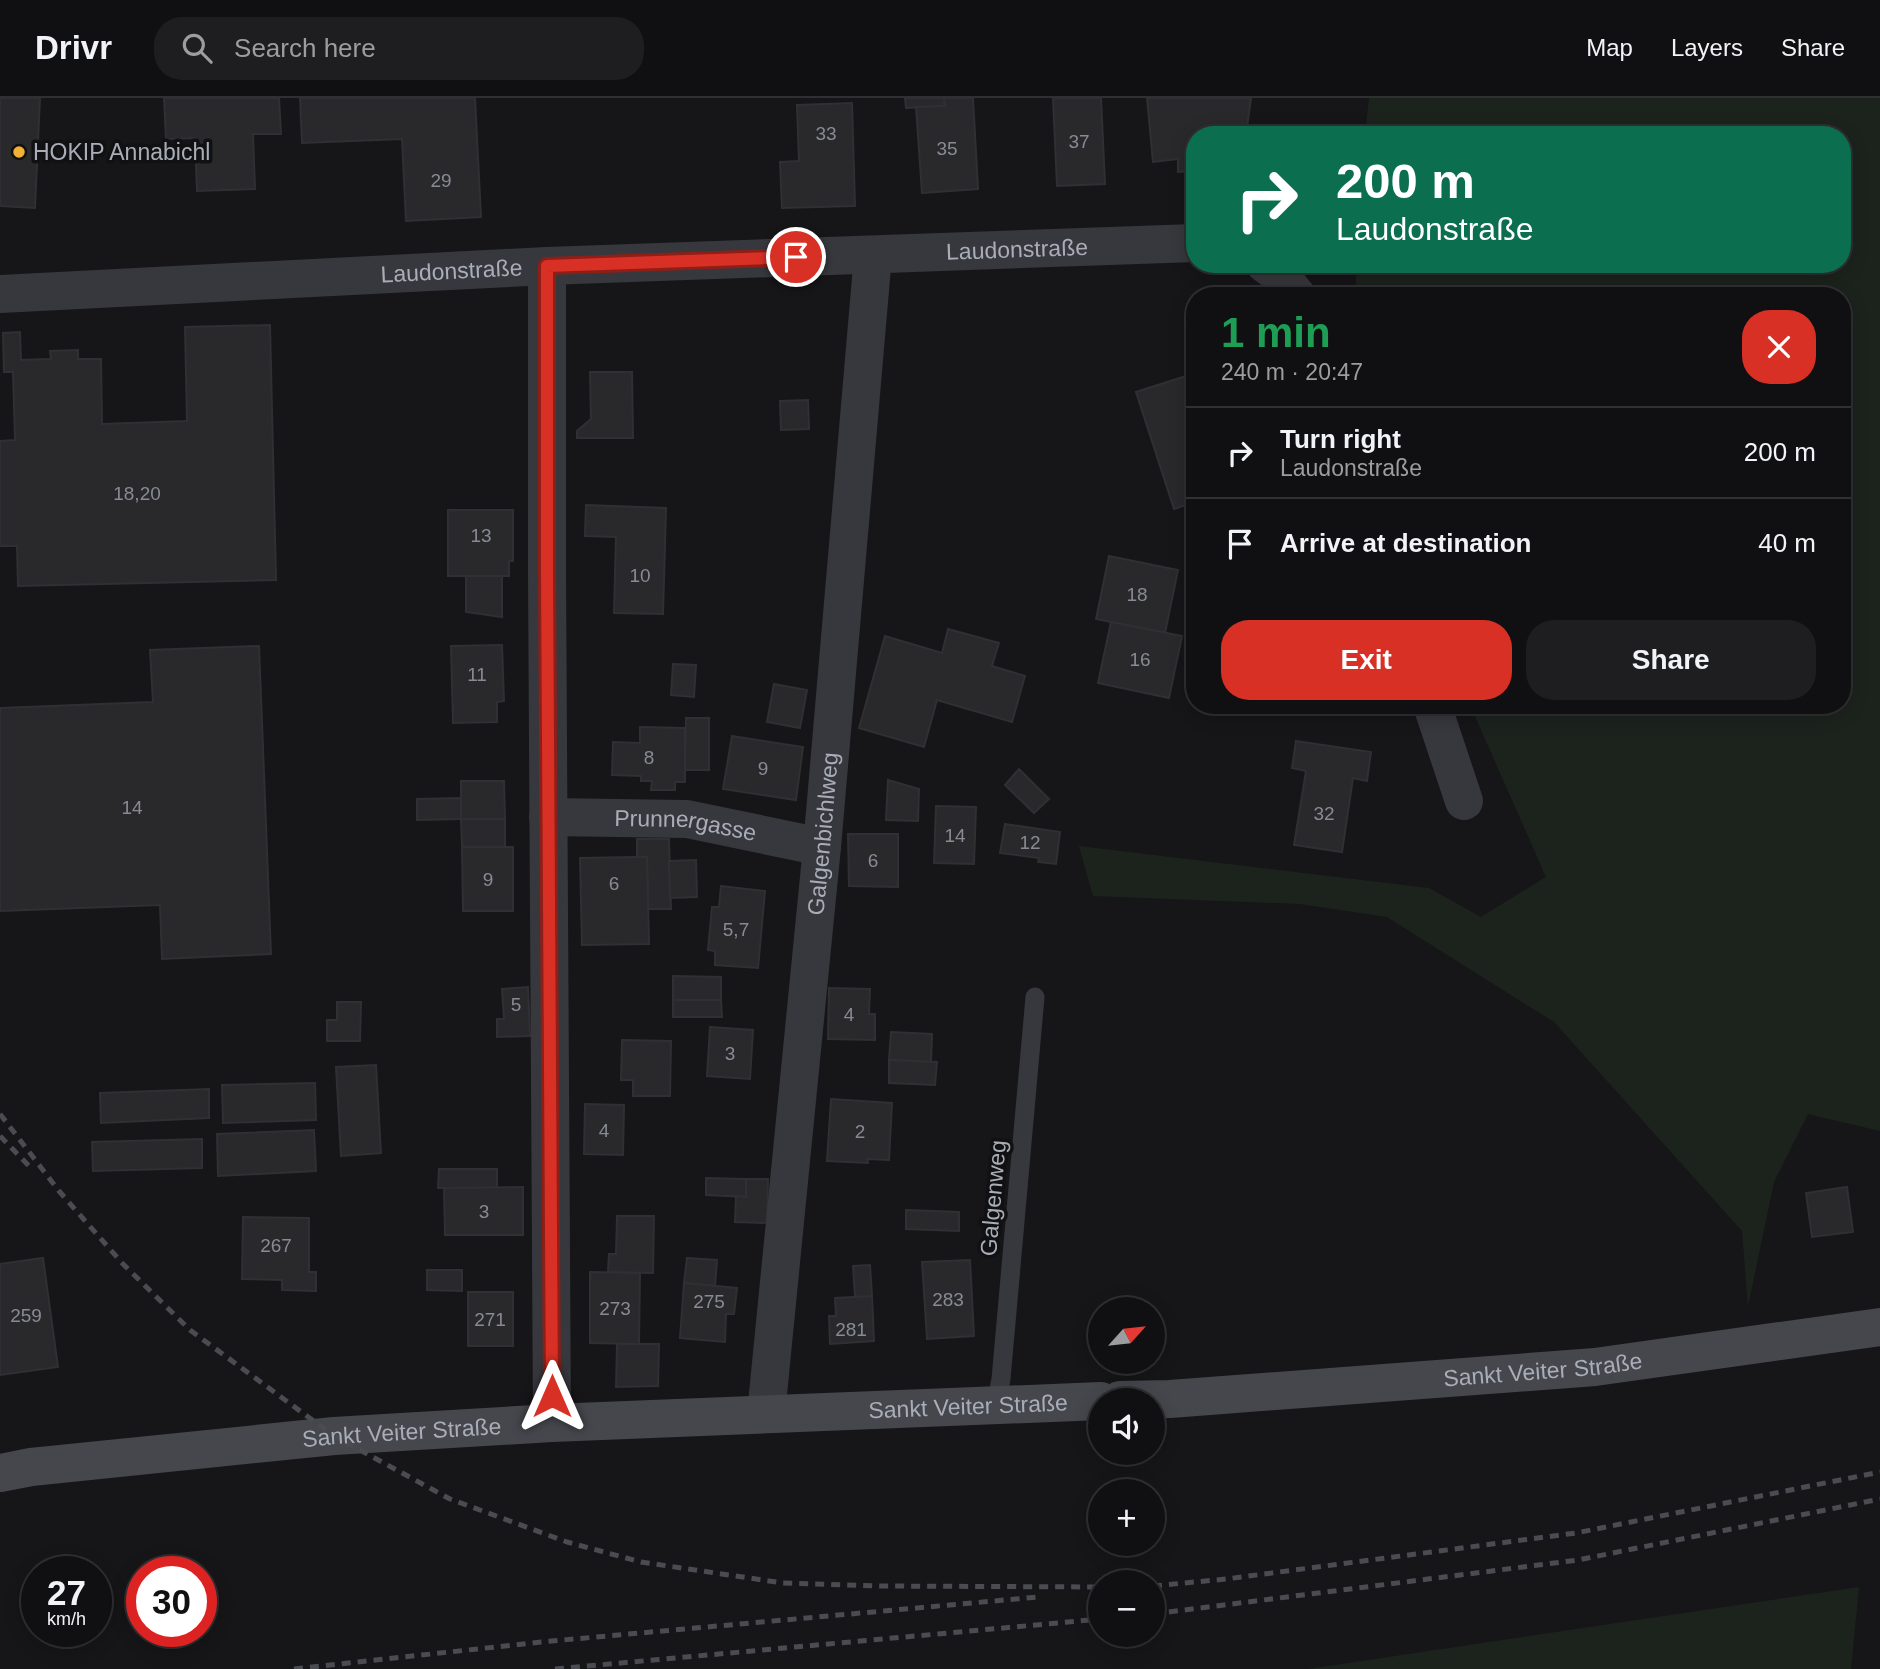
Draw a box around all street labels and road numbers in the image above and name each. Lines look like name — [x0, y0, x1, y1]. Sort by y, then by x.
street label: Laudonstraße — [946, 234, 1088, 265]
street label: Laudonstraße — [380, 254, 523, 288]
street label: Galgenbichlweg — [802, 751, 843, 917]
street label: Prunnergasse — [614, 805, 759, 846]
street label: Galgenweg — [975, 1139, 1011, 1257]
street label: Sankt Veiter Straße — [1442, 1348, 1644, 1391]
street label: Sankt Veiter Straße — [868, 1389, 1068, 1423]
street label: Sankt Veiter Straße — [301, 1413, 502, 1452]

